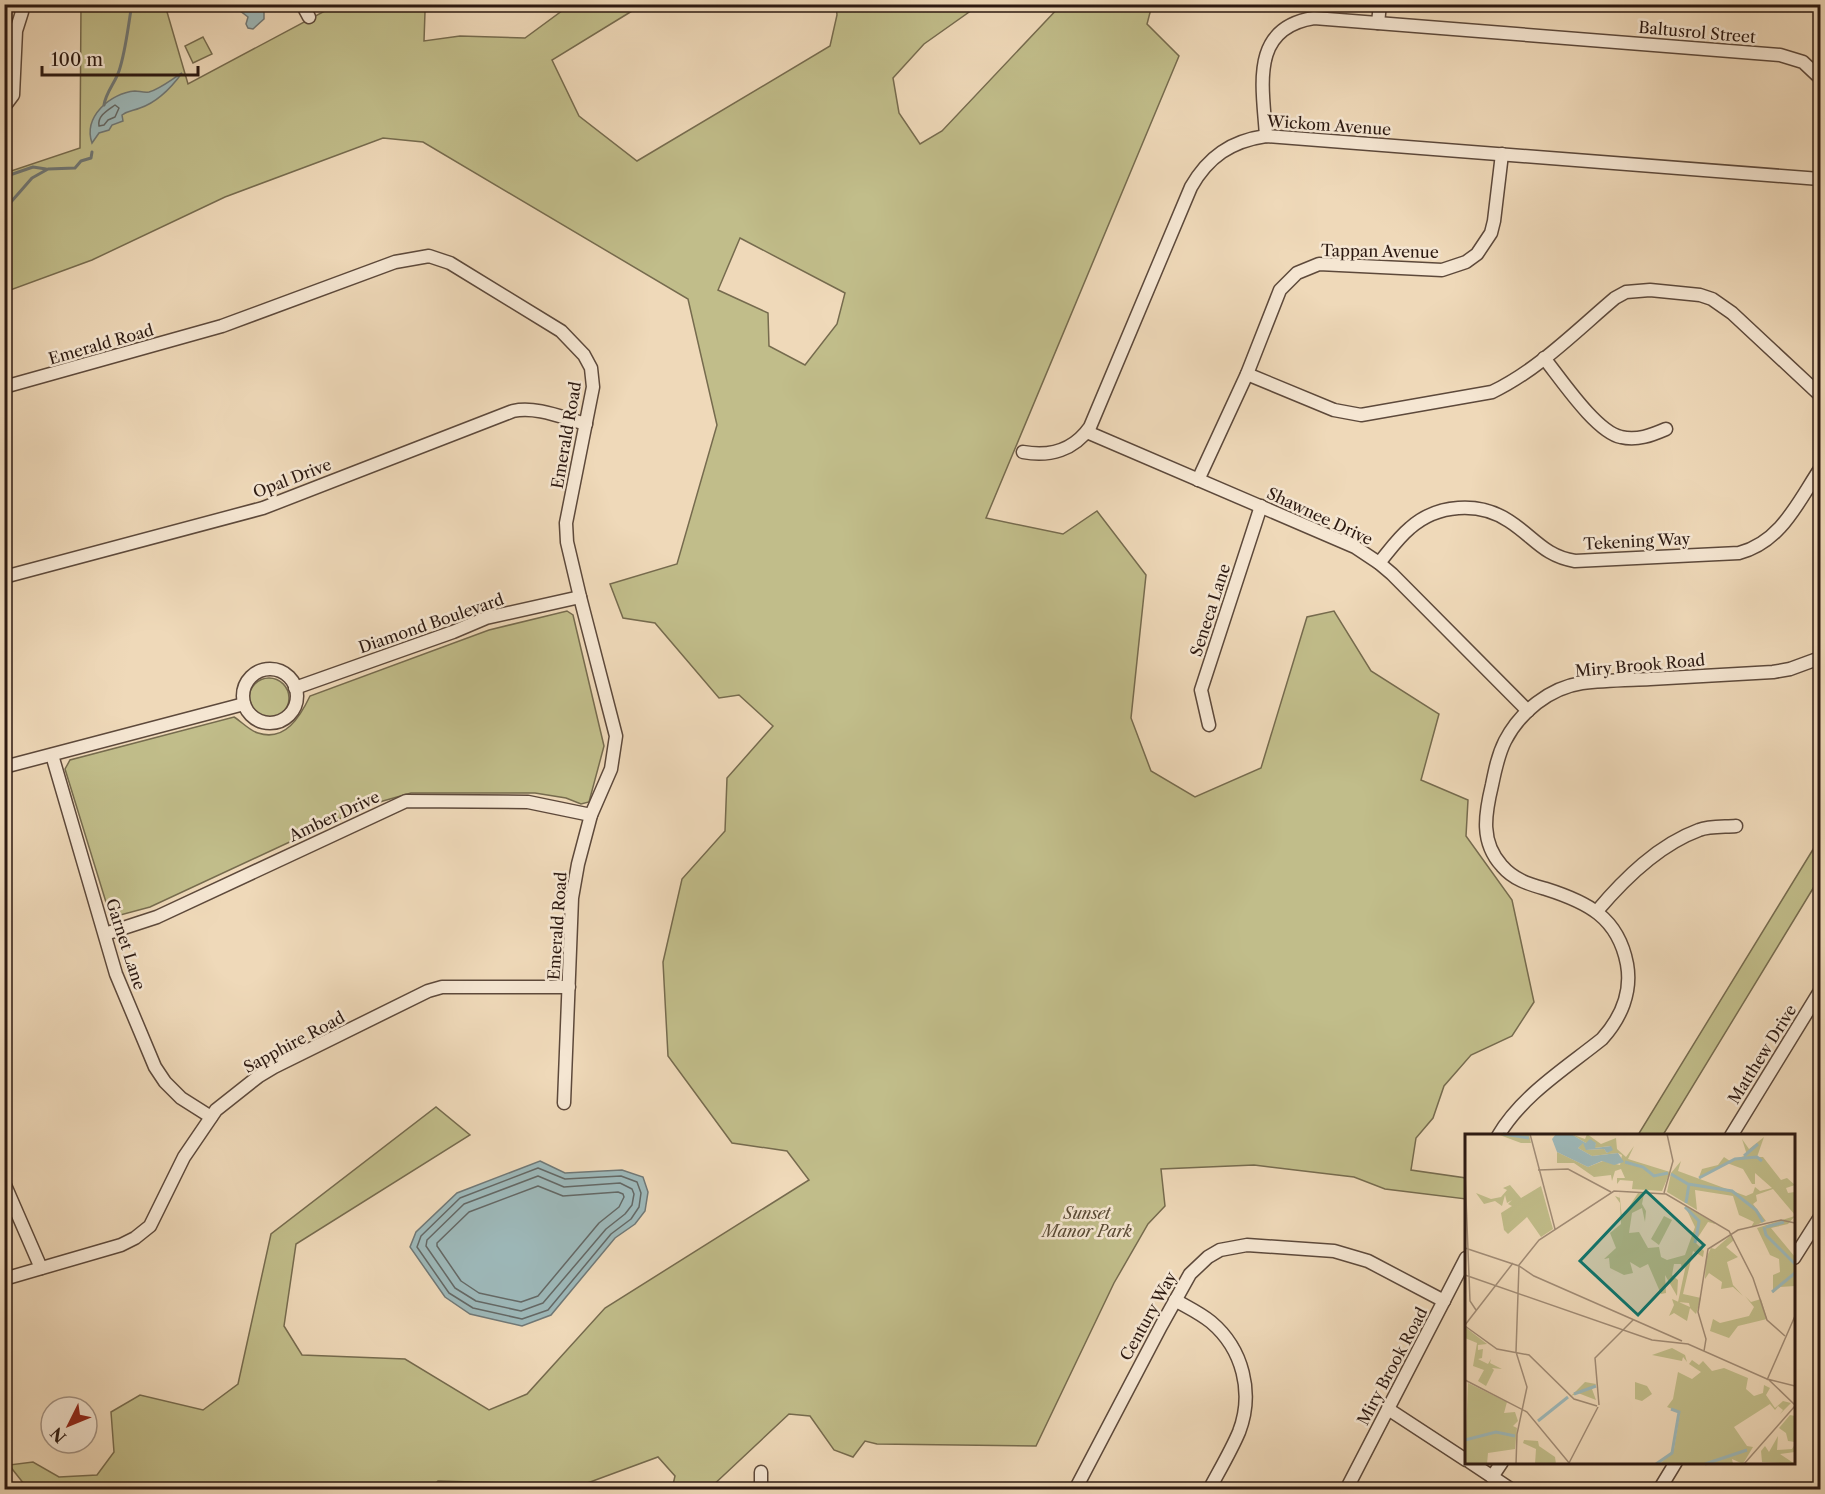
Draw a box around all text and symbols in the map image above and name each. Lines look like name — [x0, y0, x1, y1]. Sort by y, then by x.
street label: Baltusrol Street — [1638, 17, 1757, 47]
scale bar — [42, 39, 198, 77]
text: 100 m — [51, 49, 103, 71]
street label: Wickom Avenue — [1265, 111, 1392, 139]
street label: Tappan Avenue — [1321, 240, 1439, 262]
street label: Emerald Road — [46, 319, 156, 369]
street label: Emerald Road — [547, 380, 585, 490]
street label: Opal Drive — [250, 454, 334, 502]
street label: Shawnee Drive — [1264, 483, 1376, 549]
street label: Tekening Way — [1583, 528, 1692, 554]
street label: Seneca Lane — [1186, 561, 1234, 659]
street label: Diamond Boulevard — [356, 589, 506, 657]
street label: Miry Brook Road — [1574, 649, 1706, 681]
street label: Amber Drive — [285, 786, 382, 846]
street label: Emerald Road — [543, 871, 571, 981]
street label: Garnet Lane — [102, 896, 150, 992]
street label: Matthew Drive — [1724, 1001, 1800, 1107]
street label: Sapphire Road — [240, 1007, 348, 1077]
inset map — [1465, 1134, 1795, 1464]
park label: Sunset Manor Park — [1040, 1203, 1133, 1241]
street label: Century Way — [1115, 1267, 1181, 1364]
street label: Miry Brook Road — [1353, 1303, 1432, 1428]
north arrow — [39, 1395, 99, 1455]
text: N — [46, 1423, 70, 1447]

